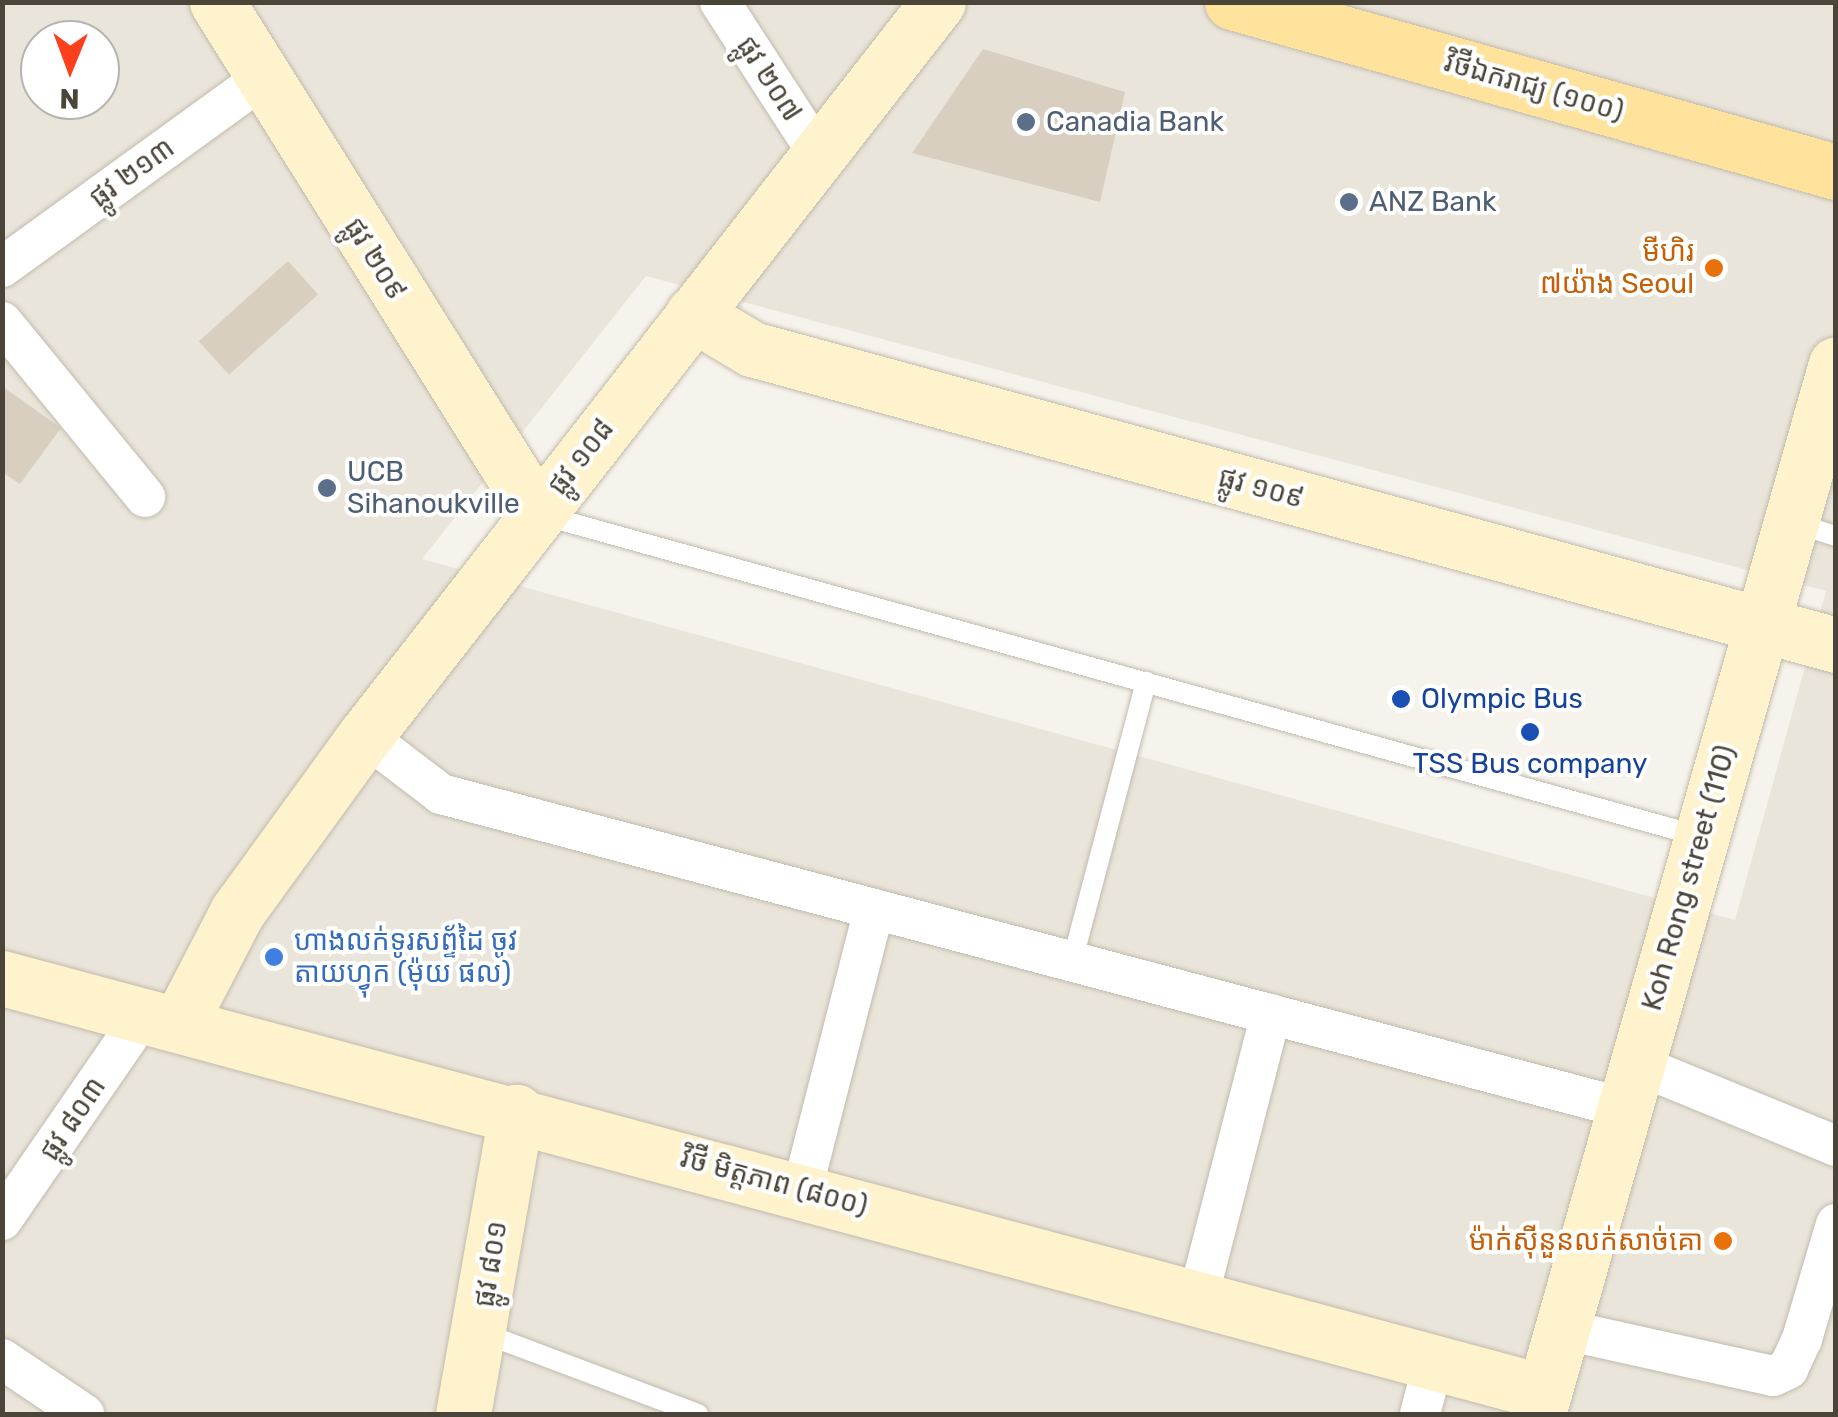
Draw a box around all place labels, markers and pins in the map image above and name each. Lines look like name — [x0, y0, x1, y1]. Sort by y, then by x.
place label: Canadia Bank — [1046, 105, 1224, 139]
marker: Canadia Bank — [1015, 111, 1037, 133]
place label: ANZ Bank — [1369, 185, 1496, 219]
marker: ANZ Bank — [1338, 191, 1360, 213]
place label: មីហិរ ៧យ៉ាង Seoul — [1540, 235, 1694, 301]
marker: មីហិរ ៧យ៉ាង Seoul — [1703, 257, 1725, 279]
place label: UCB Sihanoukville — [347, 455, 520, 521]
marker: UCB Sihanoukville — [316, 477, 338, 499]
place label: Olympic Bus — [1421, 682, 1583, 716]
marker: Olympic Bus — [1390, 688, 1412, 710]
marker: TSS Bus company — [1519, 721, 1541, 743]
place label: TSS Bus company — [1412, 747, 1648, 781]
place label: ហាងលក់ទូរសព្ទ័ដៃ ចូវ តាយហ្វុក (ម៉ុយ ផល) — [294, 924, 517, 990]
marker: ហាងលក់ទូរសព្ទ័ដៃ ចូវ តាយហ្វុក (ម៉ុយ ផល) — [263, 946, 285, 968]
place label: ម៉ាក់សុីនួនលក់សាច់គោ — [1469, 1224, 1703, 1258]
marker: ម៉ាក់សុីនួនលក់សាច់គោ — [1712, 1230, 1734, 1252]

